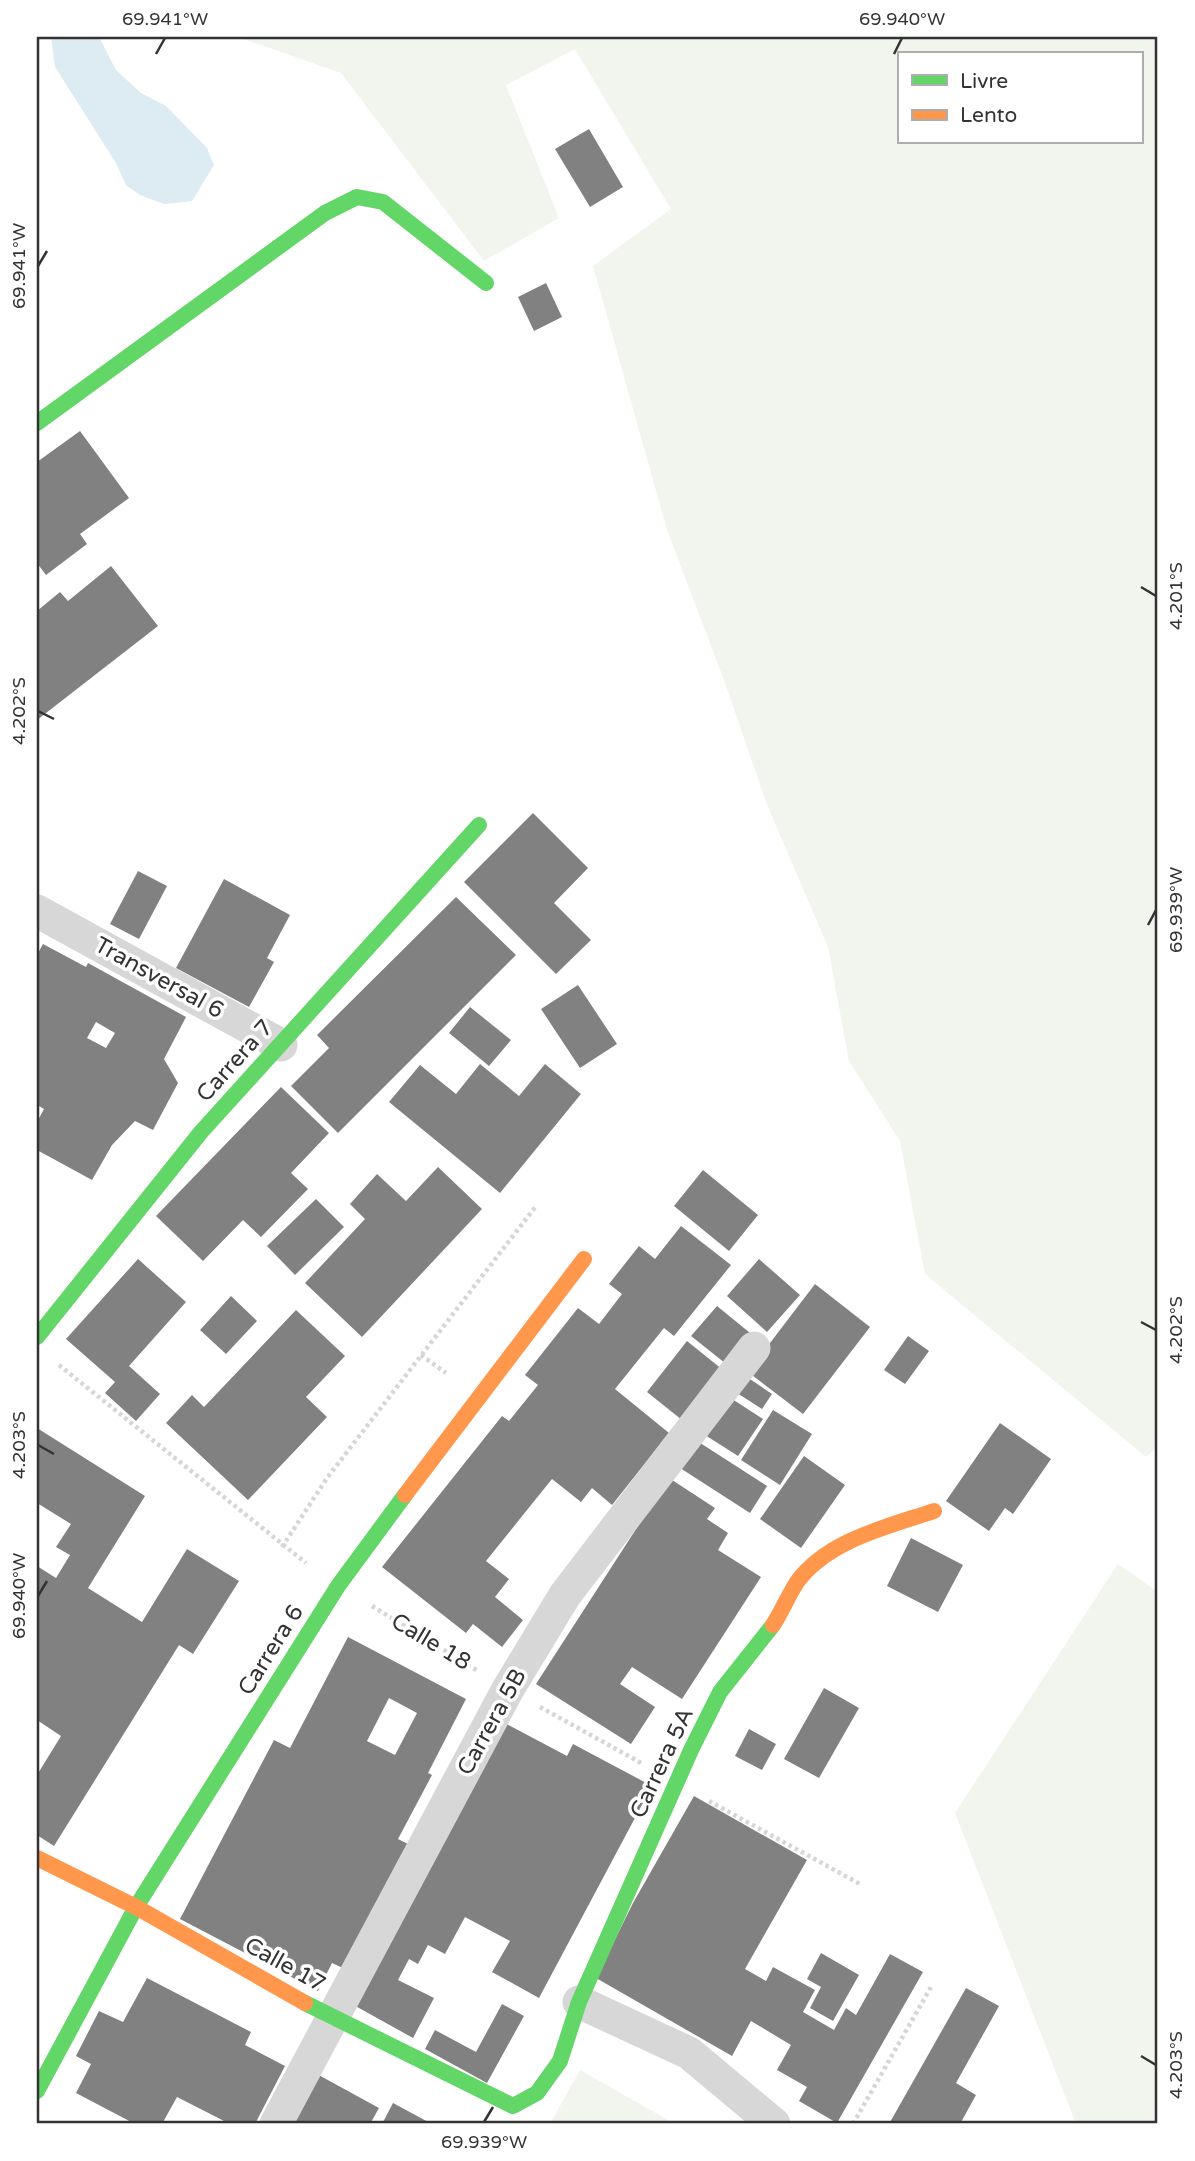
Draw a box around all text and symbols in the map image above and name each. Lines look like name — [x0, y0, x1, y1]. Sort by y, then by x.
text: 69.941°W — [122, 8, 208, 30]
text: 69.940°W — [859, 8, 945, 30]
legend — [898, 52, 1142, 144]
text: Livre — [960, 69, 1008, 94]
text: Lento — [960, 103, 1017, 128]
text: 69.941°W — [8, 223, 30, 309]
text: 4.201°S — [1165, 562, 1187, 630]
text: 4.202°S — [8, 677, 30, 745]
text: 69.939°W — [1165, 867, 1187, 953]
street label: Transversal 6 — [90, 931, 228, 1025]
street label: Carrera 7 — [191, 1014, 279, 1108]
text: 4.202°S — [1165, 1296, 1187, 1364]
text: 4.203°S — [8, 1411, 30, 1479]
text: 69.940°W — [8, 1553, 30, 1639]
street label: Carrera 6 — [232, 1600, 310, 1700]
street label: Calle 18 — [386, 1607, 476, 1677]
street label: Carrera 5B — [451, 1664, 533, 1780]
street label: Carrera 5A — [624, 1703, 700, 1823]
street label: Calle 17 — [240, 1931, 330, 1999]
text: 4.203°S — [1165, 2031, 1187, 2099]
text: 69.939°W — [441, 2131, 527, 2153]

